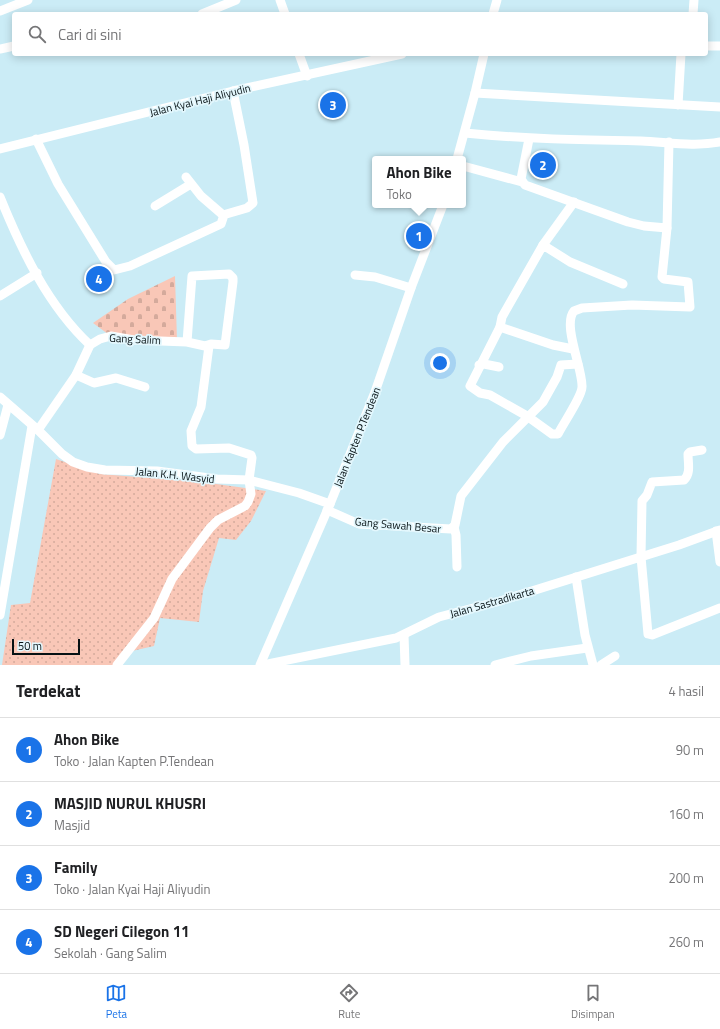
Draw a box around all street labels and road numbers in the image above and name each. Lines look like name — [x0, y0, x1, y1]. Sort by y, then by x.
street label: Jalan Kyai Haji Aliyudin — [148, 80, 252, 120]
street label: Gang Salim — [109, 330, 161, 348]
street label: Jalan Kapten P.Tendean — [330, 384, 384, 489]
street label: Jalan K.H. Wasyid — [135, 463, 216, 487]
street label: Gang Sawah Besar — [354, 513, 442, 537]
street label: Jalan Sastradikarta — [448, 582, 536, 622]

